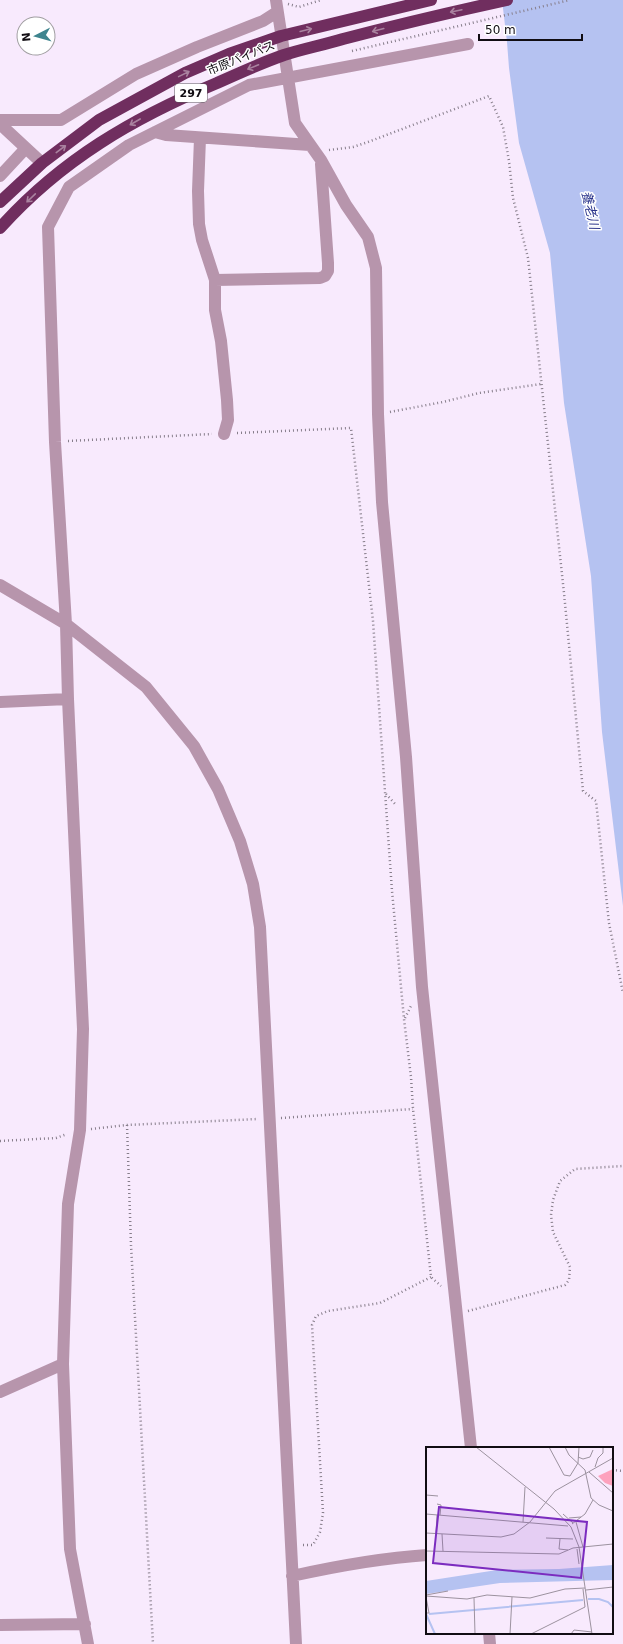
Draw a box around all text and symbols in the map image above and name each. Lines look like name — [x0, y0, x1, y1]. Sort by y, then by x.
one-way arrow — [450, 8, 463, 16]
north arrow — [16, 16, 56, 56]
scale bar — [479, 16, 582, 42]
text: 50 m — [485, 23, 516, 37]
one-way arrow — [299, 26, 312, 33]
one-way arrow — [371, 27, 384, 34]
text: N — [20, 32, 33, 42]
street label: 市原バイパス — [205, 38, 277, 78]
one-way arrow — [248, 64, 260, 72]
one-way arrow — [178, 70, 190, 77]
road number: 297 — [175, 84, 207, 102]
one-way arrow — [129, 118, 141, 126]
one-way arrow — [56, 145, 67, 153]
water label: 養老川 — [579, 189, 603, 233]
one-way arrow — [26, 193, 36, 203]
inset map — [426, 1447, 613, 1634]

